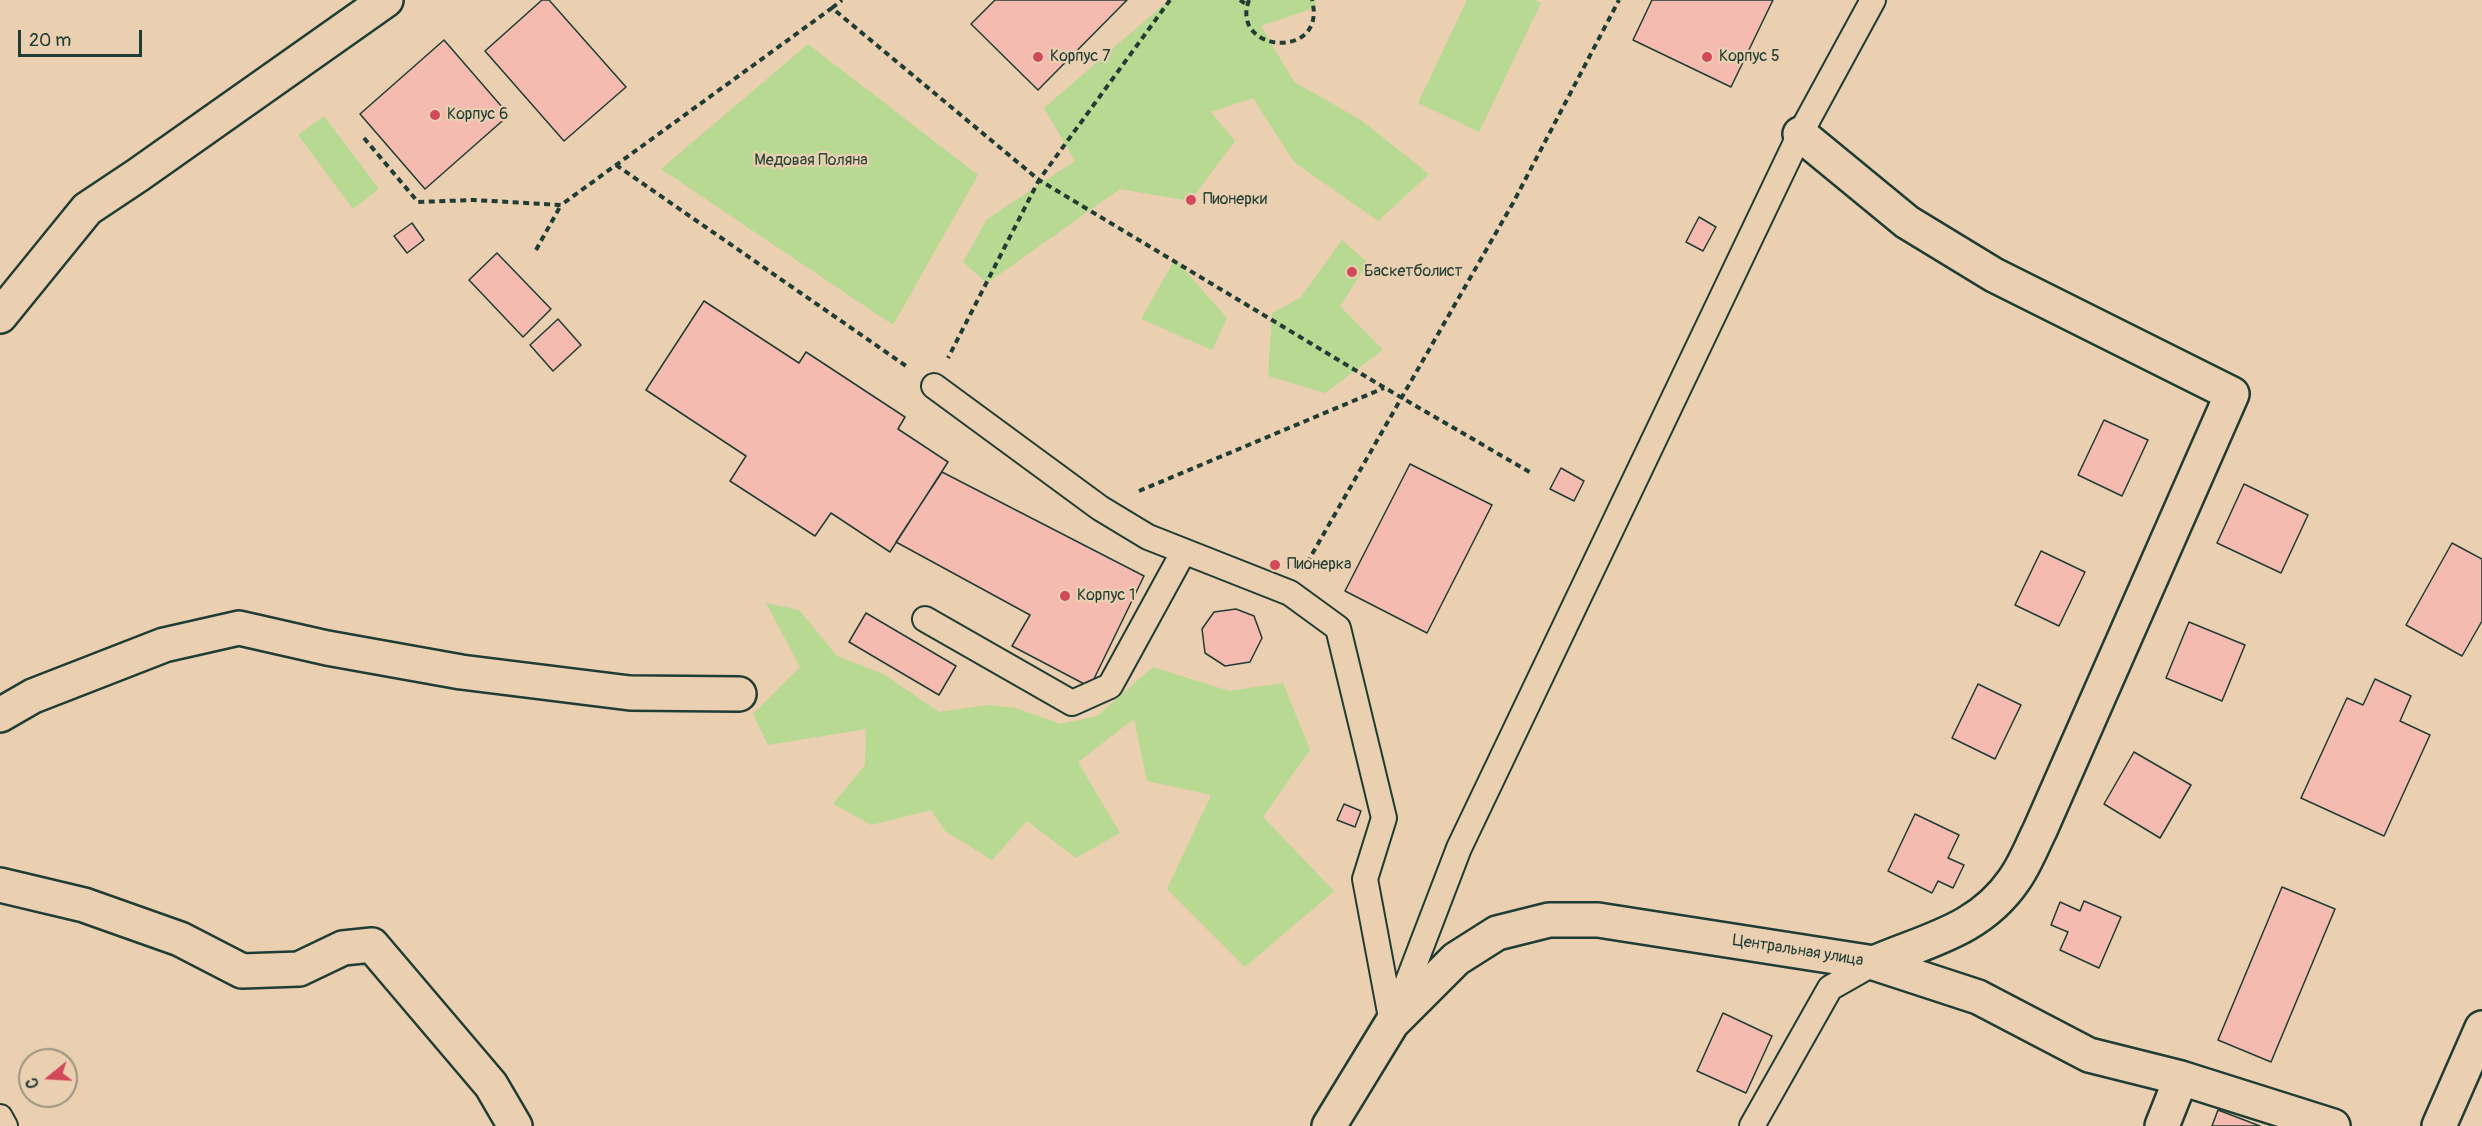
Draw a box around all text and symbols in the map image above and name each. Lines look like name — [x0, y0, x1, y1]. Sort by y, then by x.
scale bar — [21, 18, 146, 56]
text: 20 m — [29, 29, 71, 52]
place label: Корпус 7 — [1050, 47, 1110, 67]
place label: Корпус 5 — [1719, 47, 1780, 67]
marker: Корпус 7 — [1031, 50, 1045, 64]
marker: Корпус 5 — [1700, 50, 1714, 64]
place label: Корпус 6 — [447, 105, 508, 125]
marker: Корпус 6 — [428, 108, 442, 122]
park label: Медовая Поляна — [754, 151, 868, 171]
place label: Пионерки — [1203, 190, 1267, 210]
marker: Пионерки — [1184, 193, 1198, 207]
place label: Баскетболист — [1364, 262, 1462, 282]
marker: Баскетболист — [1345, 265, 1359, 279]
place label: Пионерка — [1287, 555, 1351, 575]
marker: Пионерка — [1268, 558, 1282, 572]
place label: Корпус 1 — [1077, 586, 1135, 606]
marker: Корпус 1 — [1058, 589, 1072, 603]
street label: Центральная улица — [1731, 931, 1865, 971]
north arrow — [18, 1048, 78, 1108]
text: С — [22, 1075, 44, 1091]

